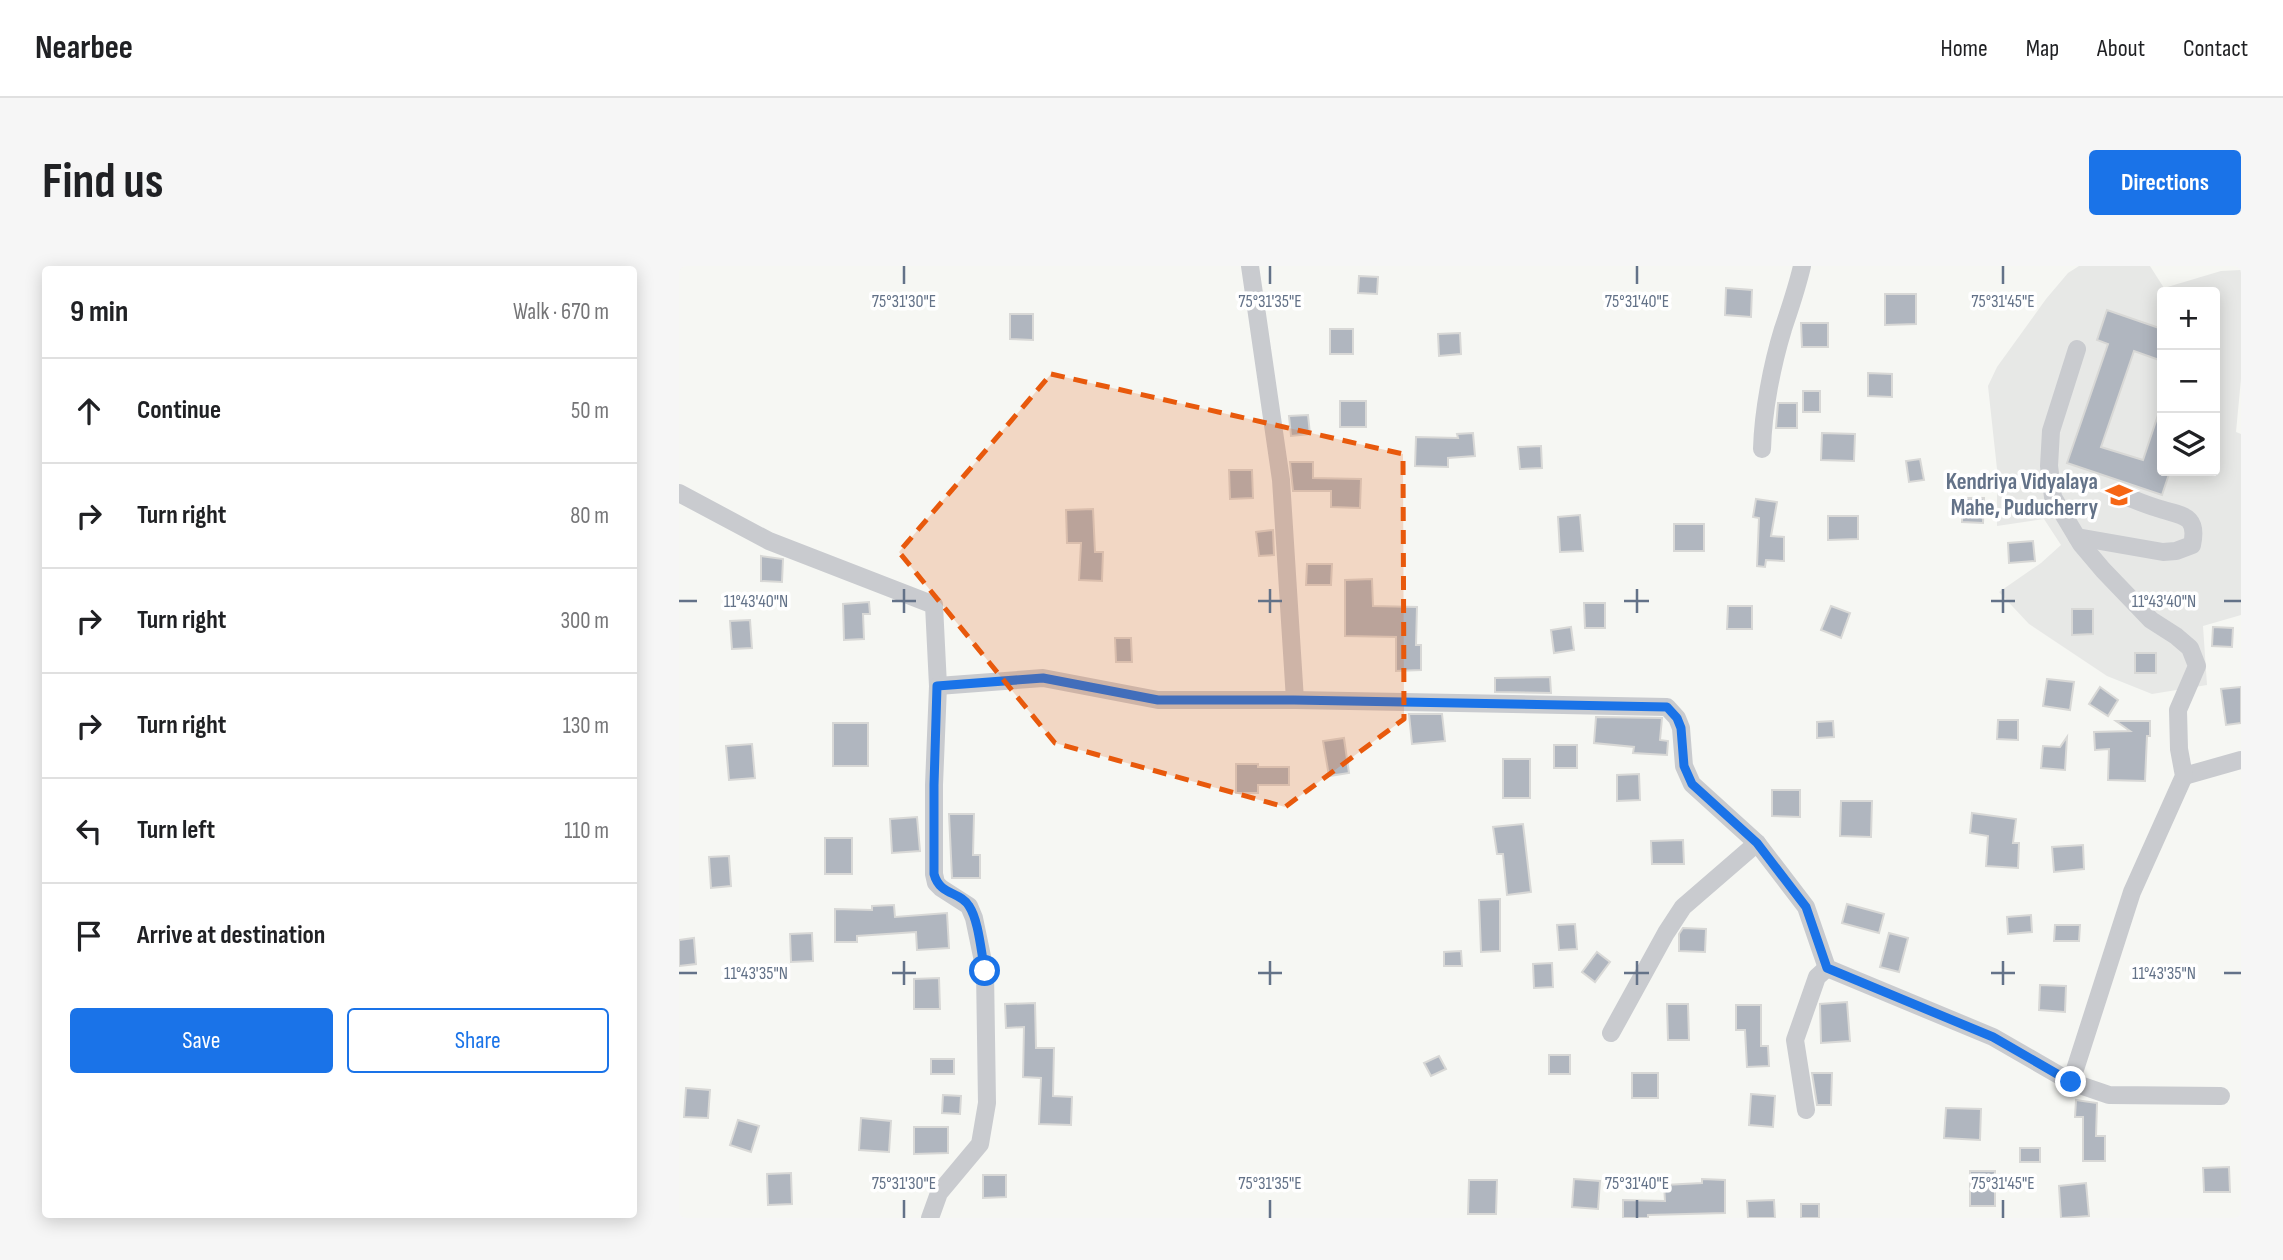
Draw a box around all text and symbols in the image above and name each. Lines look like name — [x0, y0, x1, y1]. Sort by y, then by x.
text: Nearbee — [35, 28, 133, 68]
text: Home — [1940, 34, 1988, 63]
text: Map — [2026, 34, 2059, 63]
text: About — [2097, 34, 2145, 63]
text: Contact — [2183, 34, 2248, 63]
button: Directions — [2089, 150, 2241, 215]
text: Find us — [42, 153, 164, 212]
map controls — [2157, 287, 2220, 476]
button: + — [2157, 287, 2220, 350]
text: 75°31'30"E — [872, 291, 936, 312]
text: 75°31'35"E — [1238, 291, 1302, 312]
text: 75°31'40"E — [1605, 291, 1669, 312]
text: 75°31'45"E — [1971, 291, 2035, 312]
text: 9 min — [70, 294, 128, 330]
text: Walk · 670 m — [513, 298, 609, 326]
button: − — [2157, 350, 2220, 413]
icon: ahead — [70, 392, 108, 430]
text: Continue — [137, 395, 221, 426]
text: 50 m — [571, 397, 609, 425]
button: layers — [2157, 413, 2220, 476]
place label: Kendriya Vidyalaya Mahe, Puducherry — [1946, 468, 2098, 522]
school or university icon: Kendriya Vidyalaya Mahe, Puducherry — [2104, 480, 2134, 510]
icon: right — [70, 497, 108, 535]
text: Turn right — [137, 500, 226, 531]
text: 80 m — [570, 502, 609, 530]
text: 11°43'40"N — [724, 591, 788, 612]
text: 11°43'40"N — [2132, 591, 2196, 612]
icon: right — [70, 602, 108, 640]
text: Turn right — [137, 605, 226, 636]
text: 300 m — [560, 607, 609, 635]
icon: right — [70, 707, 108, 745]
text: Turn right — [137, 710, 226, 741]
text: 130 m — [563, 712, 609, 740]
icon: left — [70, 812, 108, 850]
text: Turn left — [137, 815, 215, 846]
text: 110 m — [564, 817, 609, 845]
icon: arrive — [70, 917, 108, 955]
text: Arrive at destination — [137, 920, 325, 951]
route start — [969, 955, 1000, 986]
text: 11°43'35"N — [724, 963, 788, 984]
text: 11°43'35"N — [2132, 963, 2196, 984]
button: Save — [70, 1008, 333, 1073]
button: Share — [347, 1008, 609, 1073]
route end — [2055, 1066, 2086, 1097]
text: 75°31'30"E — [872, 1173, 936, 1194]
text: 75°31'35"E — [1238, 1173, 1302, 1194]
text: 75°31'40"E — [1605, 1173, 1669, 1194]
text: 75°31'45"E — [1971, 1173, 2035, 1194]

